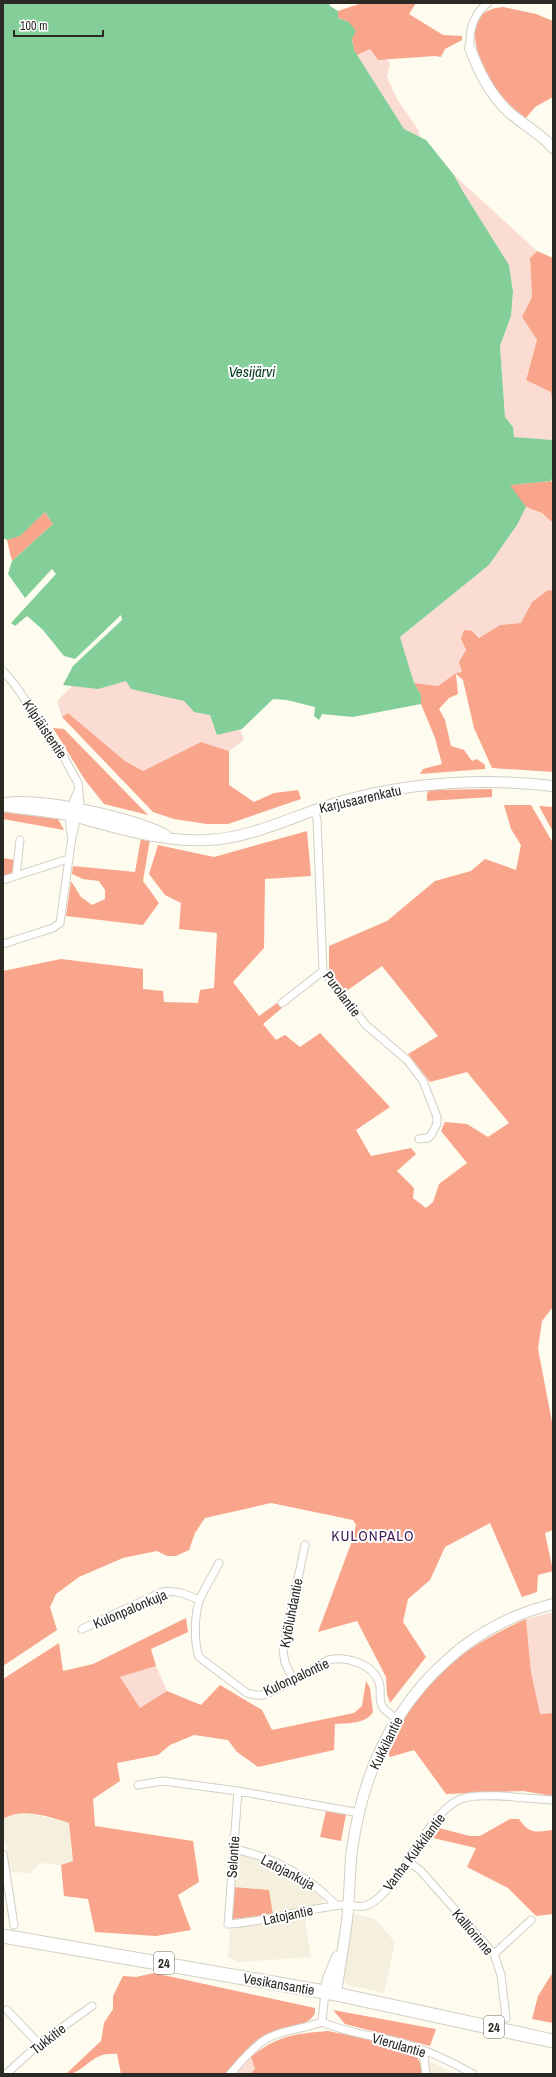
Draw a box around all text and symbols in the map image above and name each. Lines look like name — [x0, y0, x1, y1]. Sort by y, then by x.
scale bar — [14, 12, 103, 38]
text: 100 m — [20, 18, 47, 34]
water label: Vesijärvi — [228, 361, 276, 382]
street label: Kilpiäistentie — [19, 696, 71, 762]
street label: Karjusaarenkatu — [317, 781, 403, 817]
street label: Purolantie — [319, 968, 365, 1020]
district label: KULONPALO — [331, 1525, 415, 1546]
street label: Kytöluhdantie — [275, 1577, 307, 1649]
street label: Kulonpalonkuja — [90, 1585, 170, 1633]
street label: Kulonpalontie — [260, 1654, 332, 1700]
street label: Kukkilantie — [365, 1714, 407, 1772]
street label: Vanha Kukkilantie — [379, 1810, 449, 1894]
street label: Selontie — [223, 1835, 243, 1879]
street label: Latojankuja — [258, 1850, 319, 1894]
street label: Latojantie — [261, 1901, 315, 1929]
street label: Kalliorinne — [448, 1905, 498, 1959]
road number: 24 — [154, 1952, 174, 1974]
street label: Vesikansantie — [242, 1969, 316, 1999]
road number: 24 — [484, 2016, 504, 2038]
street label: Tukkitie — [27, 2020, 69, 2058]
street label: Vierulantie — [370, 2029, 428, 2061]

